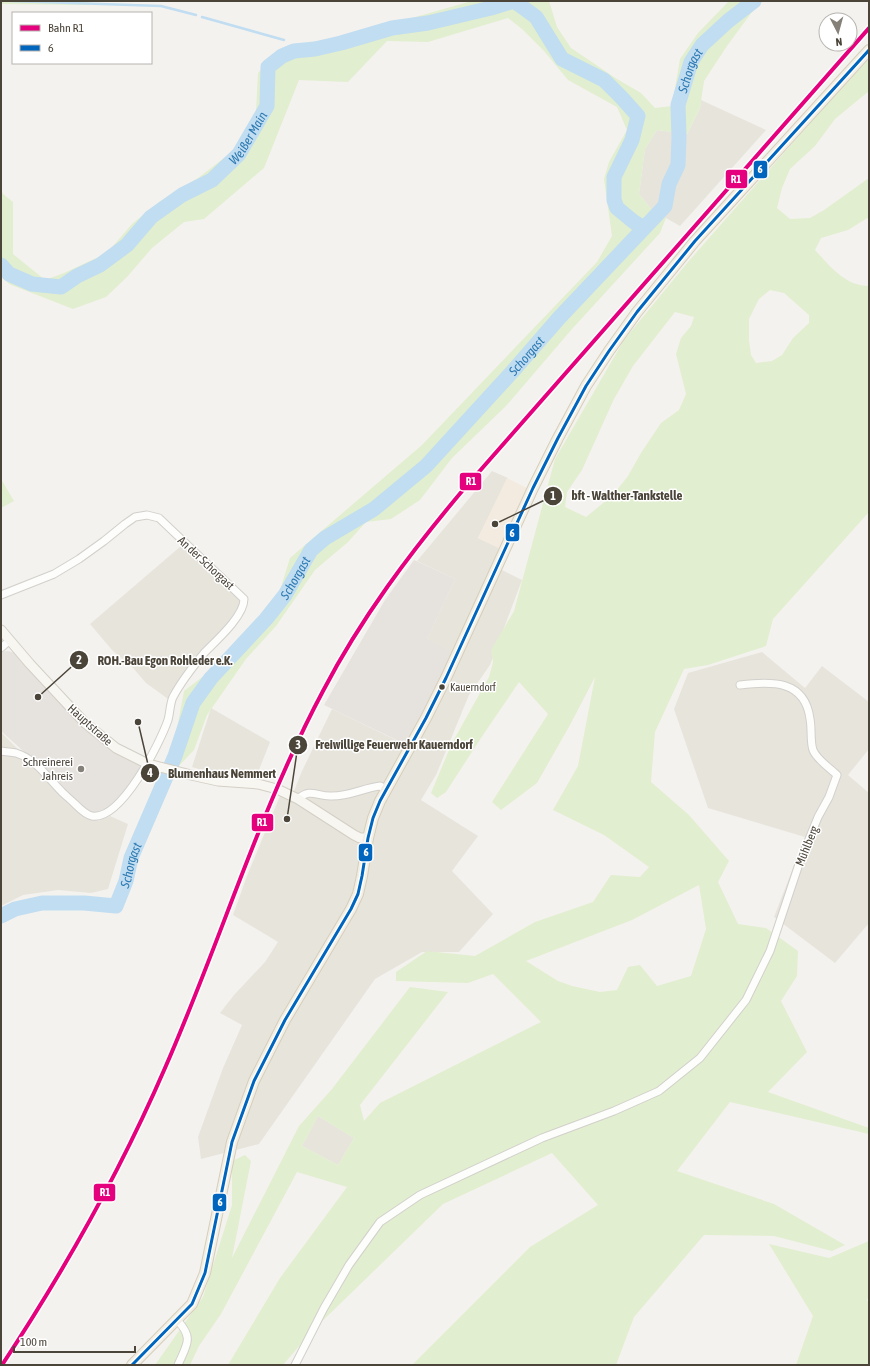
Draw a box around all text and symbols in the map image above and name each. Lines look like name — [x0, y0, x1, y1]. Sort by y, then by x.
legend — [12, 12, 152, 64]
north arrow — [818, 12, 858, 52]
text: Bahn R1 — [48, 21, 85, 35]
text: N — [835, 36, 843, 48]
text: 6 — [48, 41, 54, 55]
water label: Schorgast — [675, 46, 706, 96]
water label: Weißer Main — [226, 108, 271, 168]
line badge: 6 — [753, 160, 768, 179]
text: 6 — [757, 163, 763, 175]
line badge: R1 — [725, 169, 748, 189]
text: R1 — [731, 173, 741, 185]
water label: Schorgast — [505, 333, 548, 379]
line badge: R1 — [459, 472, 482, 491]
text: R1 — [466, 475, 476, 487]
callout: bft - Walther-Tankstelle — [543, 483, 690, 508]
text: bft - Walther-Tankstelle — [572, 488, 683, 503]
text: 1 — [550, 489, 556, 503]
line badge: 6 — [505, 523, 520, 542]
text: 6 — [509, 527, 515, 539]
street label: An der Schorgast — [175, 533, 237, 593]
water label: Schorgast — [277, 554, 314, 603]
callout: ROH.-Bau Egon Rohleder e.K. — [69, 648, 240, 673]
text: 2 — [76, 653, 82, 667]
text: ROH.-Bau Egon Rohleder e.K. — [97, 653, 233, 668]
place label: Kauerndorf — [450, 681, 496, 693]
marker: Kauerndorf — [437, 682, 447, 692]
street label: Hauptstraße — [65, 701, 115, 749]
callout: Freiwillige Feuerwehr Kauerndorf — [288, 732, 481, 757]
text: Freiwillige Feuerwehr Kauerndorf — [315, 737, 473, 752]
text: 3 — [295, 738, 301, 752]
place label: Schreinerei Jahreis — [23, 755, 73, 783]
callout: Blumenhaus Nemmert — [140, 761, 284, 786]
marker: Schreinerei Jahreis — [76, 764, 86, 774]
text: 4 — [146, 766, 153, 780]
text: Blumenhaus Nemmert — [168, 766, 276, 781]
line badge: R1 — [251, 813, 274, 832]
text: R1 — [257, 816, 267, 828]
street label: Mühlberg — [793, 823, 822, 868]
water label: Schorgast — [117, 840, 145, 891]
line badge: 6 — [358, 843, 373, 862]
text: 6 — [363, 846, 369, 858]
line badge: R1 — [93, 1183, 116, 1202]
text: R1 — [100, 1186, 110, 1198]
line badge: 6 — [212, 1193, 227, 1212]
text: 6 — [217, 1196, 223, 1208]
scale bar — [14, 1328, 135, 1354]
text: 100 m — [20, 1335, 47, 1349]

